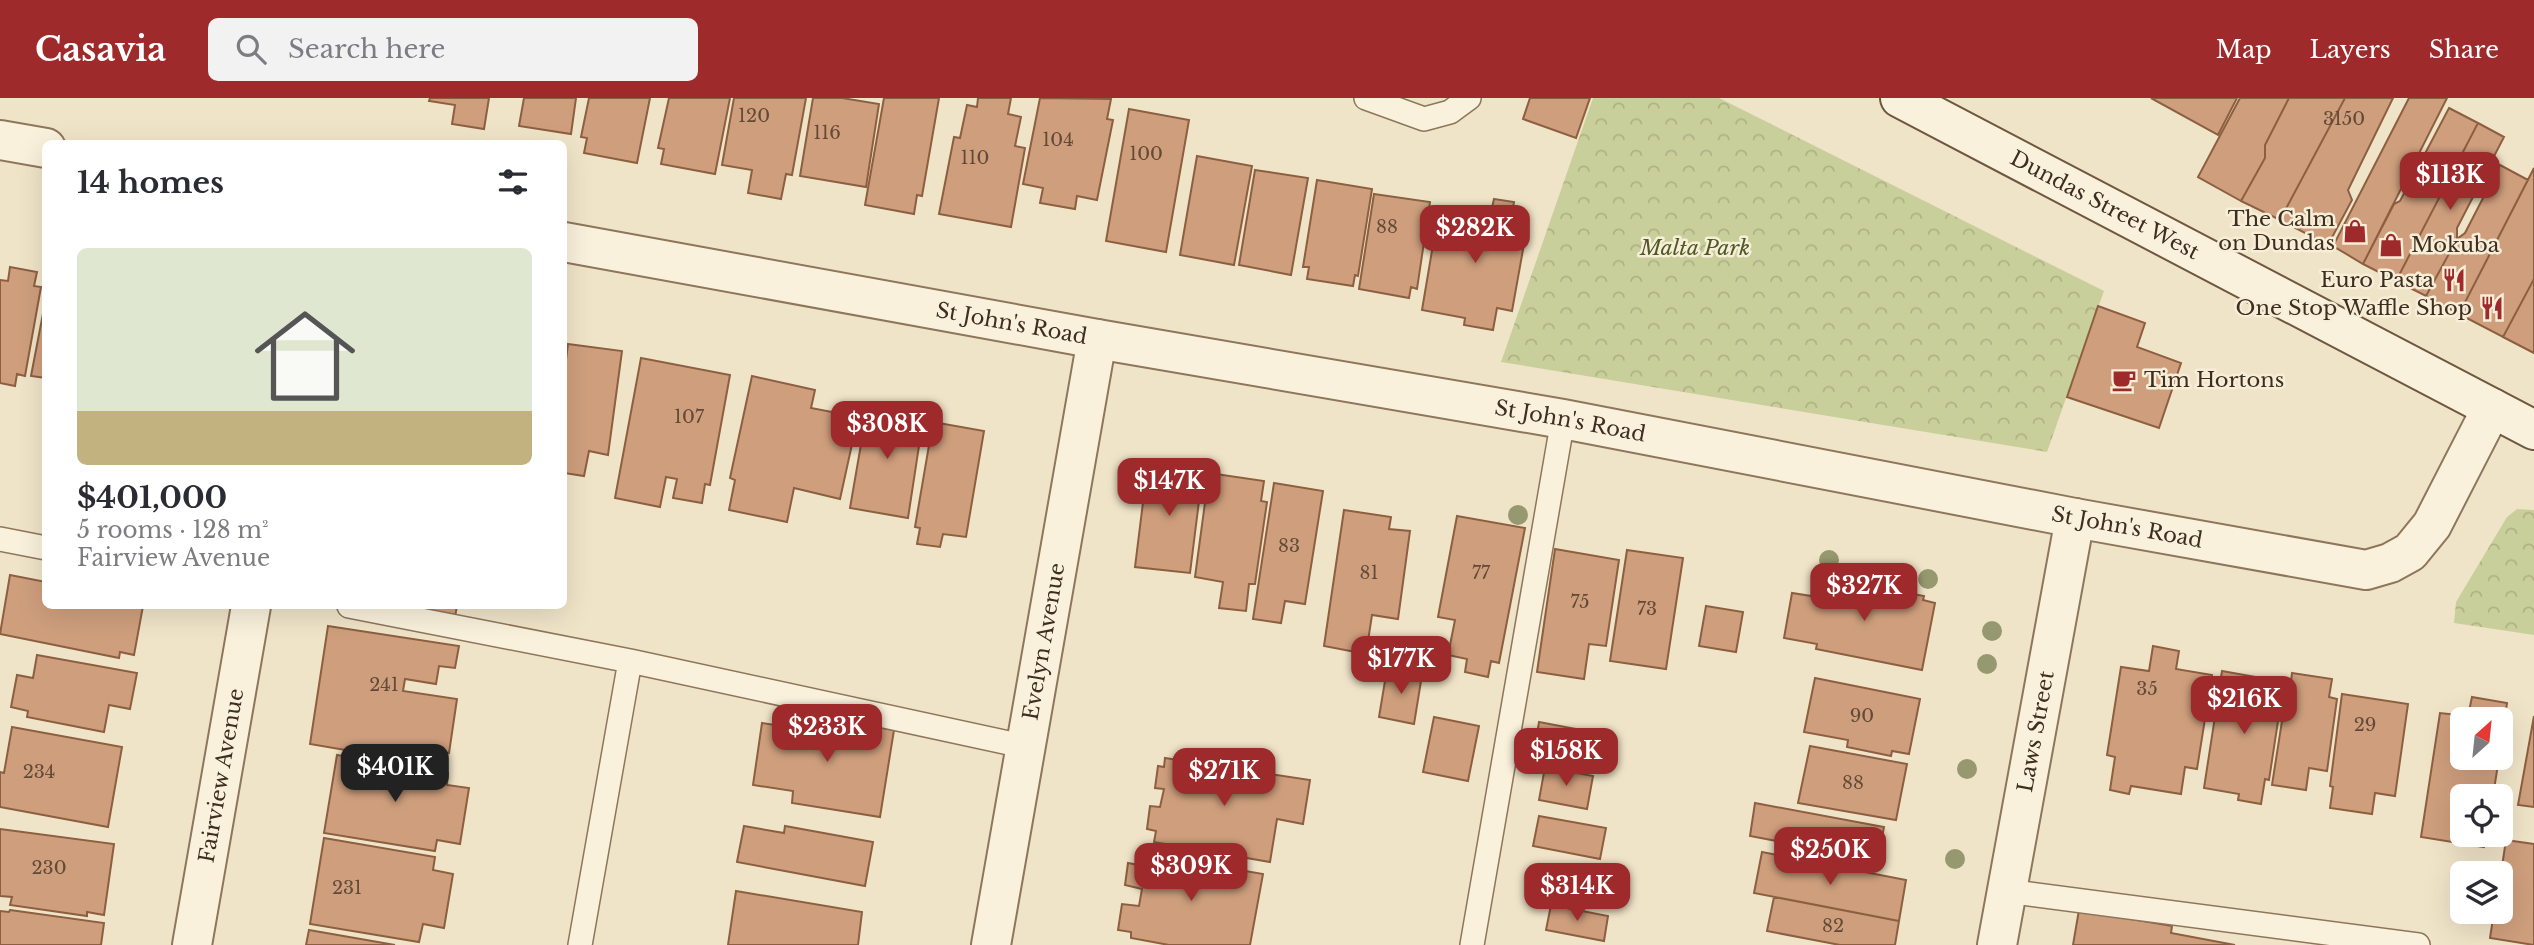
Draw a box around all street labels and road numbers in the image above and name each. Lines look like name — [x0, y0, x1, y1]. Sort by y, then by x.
street label: Dundas Street West — [2006, 145, 2204, 265]
street label: St John's Road — [934, 297, 1089, 350]
street label: St John's Road — [1493, 394, 1648, 448]
street label: St John's Road — [2049, 501, 2205, 554]
street label: Evelyn Avenue — [1018, 561, 1071, 722]
street label: Laws Street — [2012, 669, 2060, 794]
street label: Fairview Avenue — [194, 686, 249, 865]

